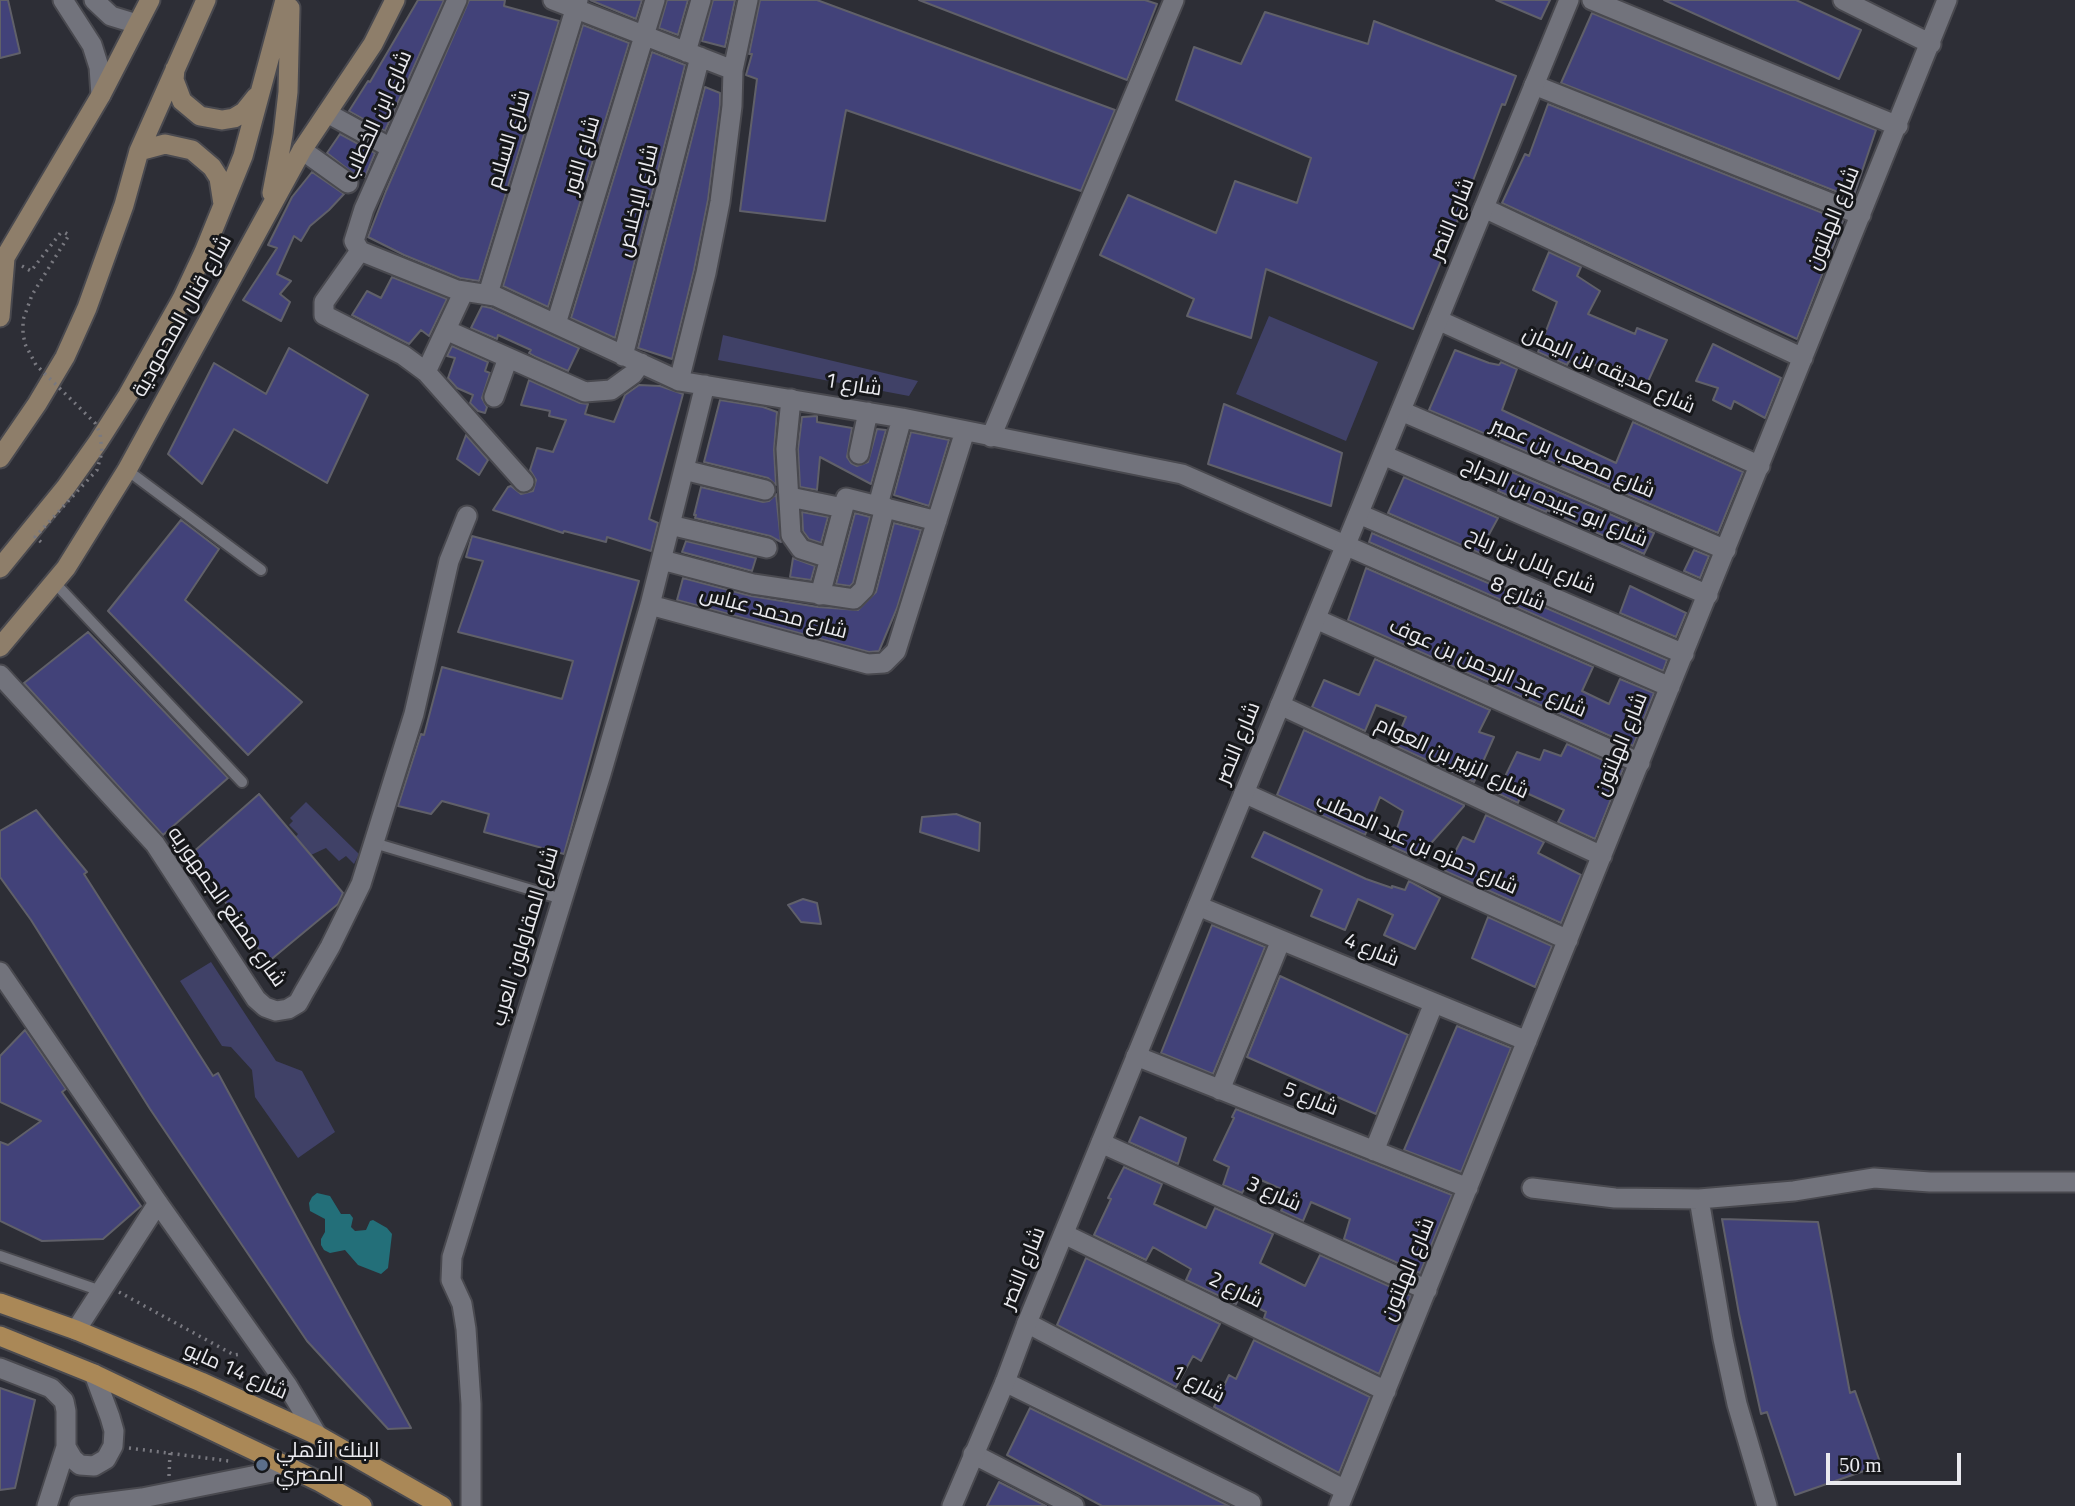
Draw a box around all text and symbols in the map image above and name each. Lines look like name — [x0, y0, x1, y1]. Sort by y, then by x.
street label: شارع ابن الخطاب — [340, 48, 420, 184]
street label: شارع السلام — [484, 88, 538, 192]
street label: شارع النور — [560, 114, 608, 198]
street label: شارع الإخلاص — [614, 142, 666, 260]
street label: شارع الهلتون — [1803, 164, 1867, 274]
street label: شارع النصر — [1426, 175, 1482, 265]
street label: شارع قنال المحمودية — [129, 232, 239, 402]
street label: شارع صديقه بن اليمان — [1518, 323, 1698, 421]
street label: شارع 1 — [823, 370, 883, 404]
street label: شارع مصعب بن عمير — [1486, 414, 1658, 506]
street label: شارع ابو عبيده بن الجراح — [1457, 453, 1651, 555]
street label: شارع بلال بن رباح — [1462, 524, 1598, 602]
street label: شارع 8 — [1486, 573, 1548, 619]
street label: شارع محمد عباس — [696, 583, 850, 647]
street label: شارع عبد الرحمن بن عوف — [1384, 615, 1590, 725]
street label: شارع الهلتون — [1591, 690, 1655, 800]
street label: شارع النصر — [1212, 699, 1268, 789]
street label: شارع الزبير بن العوام — [1370, 713, 1532, 807]
street label: شارع حمزه بن عبد المطلب — [1311, 790, 1521, 902]
street label: شارع مصنع الجمهوريه — [160, 823, 290, 993]
street label: شارع المقاولون العرب — [488, 844, 566, 1030]
street label: شارع 4 — [1340, 930, 1402, 974]
street label: شارع 5 — [1279, 1079, 1341, 1123]
street label: شارع 3 — [1242, 1173, 1304, 1219]
street label: شارع الهلتون — [1378, 1215, 1442, 1325]
street label: شارع النصر — [997, 1224, 1053, 1314]
street label: شارع 2 — [1204, 1268, 1266, 1316]
street label: شارع 14 مايو — [179, 1339, 291, 1407]
street label: شارع 1 — [1166, 1361, 1228, 1411]
place label: البنك الأهلي المصري — [276, 1440, 380, 1490]
scale bar — [1830, 1440, 1965, 1484]
text: 50 m — [1839, 1453, 1882, 1477]
marker: البنك الأهلي المصري — [254, 1457, 270, 1473]

